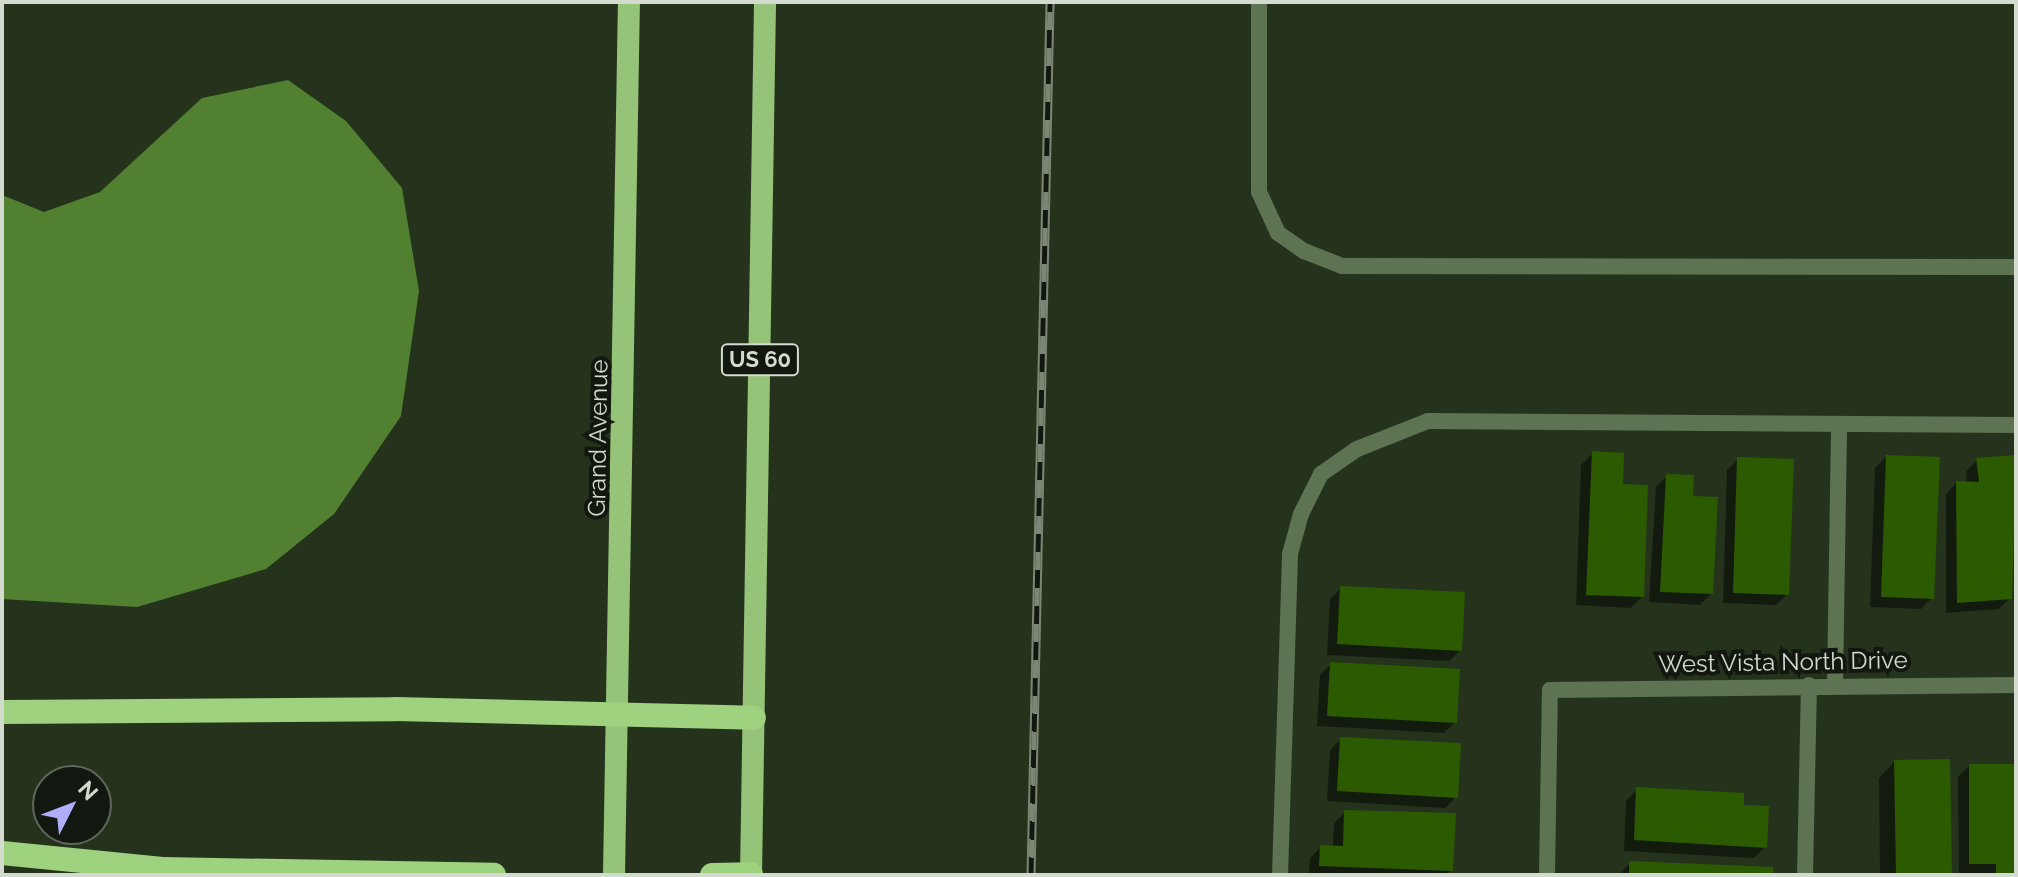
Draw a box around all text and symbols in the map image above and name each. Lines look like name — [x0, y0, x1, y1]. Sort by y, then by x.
road number: US 60 — [720, 342, 800, 378]
street label: Grand Avenue — [582, 359, 614, 517]
street label: West Vista North Drive — [1658, 645, 1908, 679]
north arrow — [32, 765, 112, 845]
text: N — [73, 775, 104, 805]

